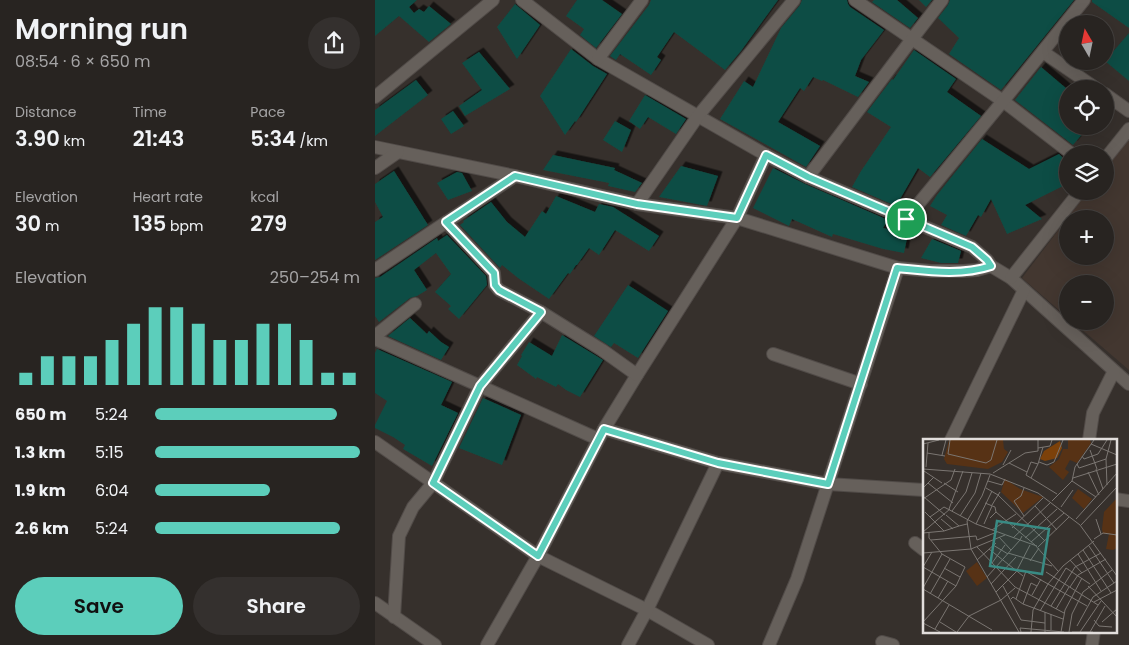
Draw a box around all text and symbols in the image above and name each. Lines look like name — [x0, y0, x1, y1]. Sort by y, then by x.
text: Morning run — [15, 10, 188, 49]
north arrow — [1059, 15, 1114, 70]
map controls — [1059, 15, 1114, 330]
button: share — [308, 17, 360, 69]
text: 08:54 · 6 × 650 m — [15, 50, 151, 73]
button: locate — [1059, 80, 1114, 135]
text: Distance — [15, 102, 76, 122]
text: Time — [133, 102, 167, 122]
text: Pace — [250, 102, 285, 122]
text: 3.90 — [15, 124, 60, 153]
text: 21:43 — [133, 124, 184, 153]
text: 5:34 — [250, 124, 296, 153]
text: km — [60, 131, 85, 151]
text: /km — [296, 131, 328, 151]
button: layers — [1059, 145, 1114, 200]
text: Elevation — [15, 187, 78, 207]
text: Heart rate — [133, 187, 203, 207]
text: kcal — [250, 187, 279, 207]
pin — [885, 198, 927, 240]
icon: arrive — [892, 205, 920, 233]
text: 30 — [15, 209, 41, 238]
text: 135 — [133, 209, 166, 238]
text: 279 — [250, 209, 287, 238]
button: + — [1059, 210, 1114, 265]
text: m — [41, 216, 59, 236]
text: bpm — [166, 216, 203, 236]
text: Elevation — [15, 266, 87, 289]
text: 250–254 m — [270, 266, 360, 289]
button: − — [1059, 275, 1114, 330]
text: 650 m — [15, 403, 66, 426]
text: 5:24 — [95, 403, 128, 426]
inset map — [923, 439, 1117, 632]
text: 1.3 km — [15, 441, 65, 464]
text: 5:15 — [95, 441, 124, 464]
text: 1.9 km — [15, 479, 66, 502]
text: 6:04 — [95, 479, 129, 502]
text: 2.6 km — [15, 517, 69, 540]
text: 5:24 — [95, 517, 128, 540]
button: Save — [15, 577, 183, 635]
button: Share — [193, 577, 360, 635]

